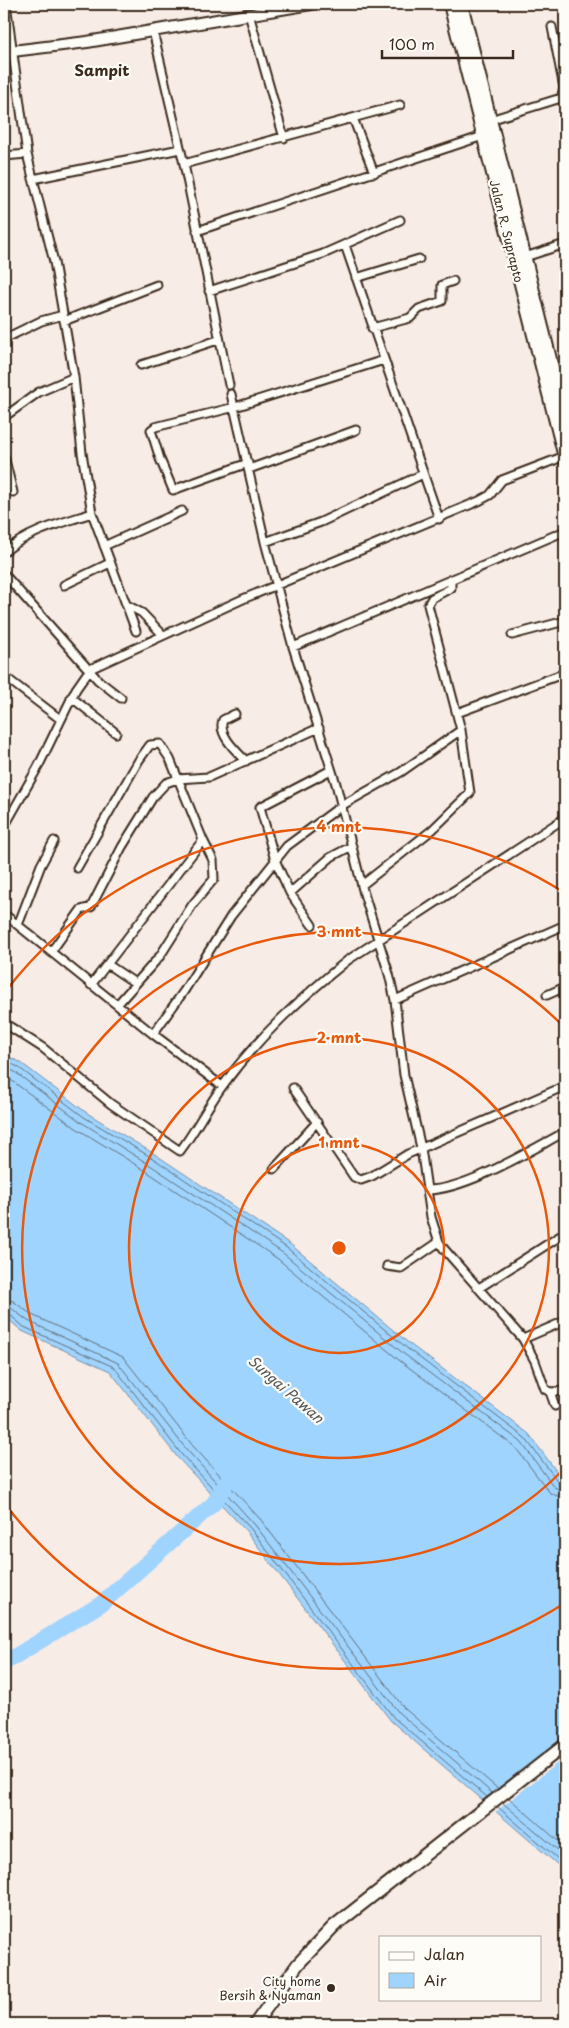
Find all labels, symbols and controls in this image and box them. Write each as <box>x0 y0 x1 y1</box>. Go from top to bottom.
scale bar <box>382 28 513 60</box>
text: 100 m <box>389 32 435 55</box>
district label: Sampit <box>75 58 129 81</box>
street label: Jalan R. Suprapto <box>486 178 529 285</box>
text: 4 mnt <box>316 814 362 837</box>
text: 3 mnt <box>316 919 362 942</box>
text: 2 mnt <box>317 1025 361 1048</box>
text: 1 mnt <box>318 1130 360 1153</box>
centre of rings <box>330 1239 348 1257</box>
water label: Sungai Pawan <box>244 1350 329 1428</box>
legend <box>379 1936 542 2000</box>
text: Jalan <box>424 1942 465 1965</box>
text: Air <box>424 1968 447 1991</box>
place label: City home Bersih & Nyaman <box>219 1972 321 2004</box>
marker: City home Bersih & Nyaman <box>325 1982 337 1994</box>

